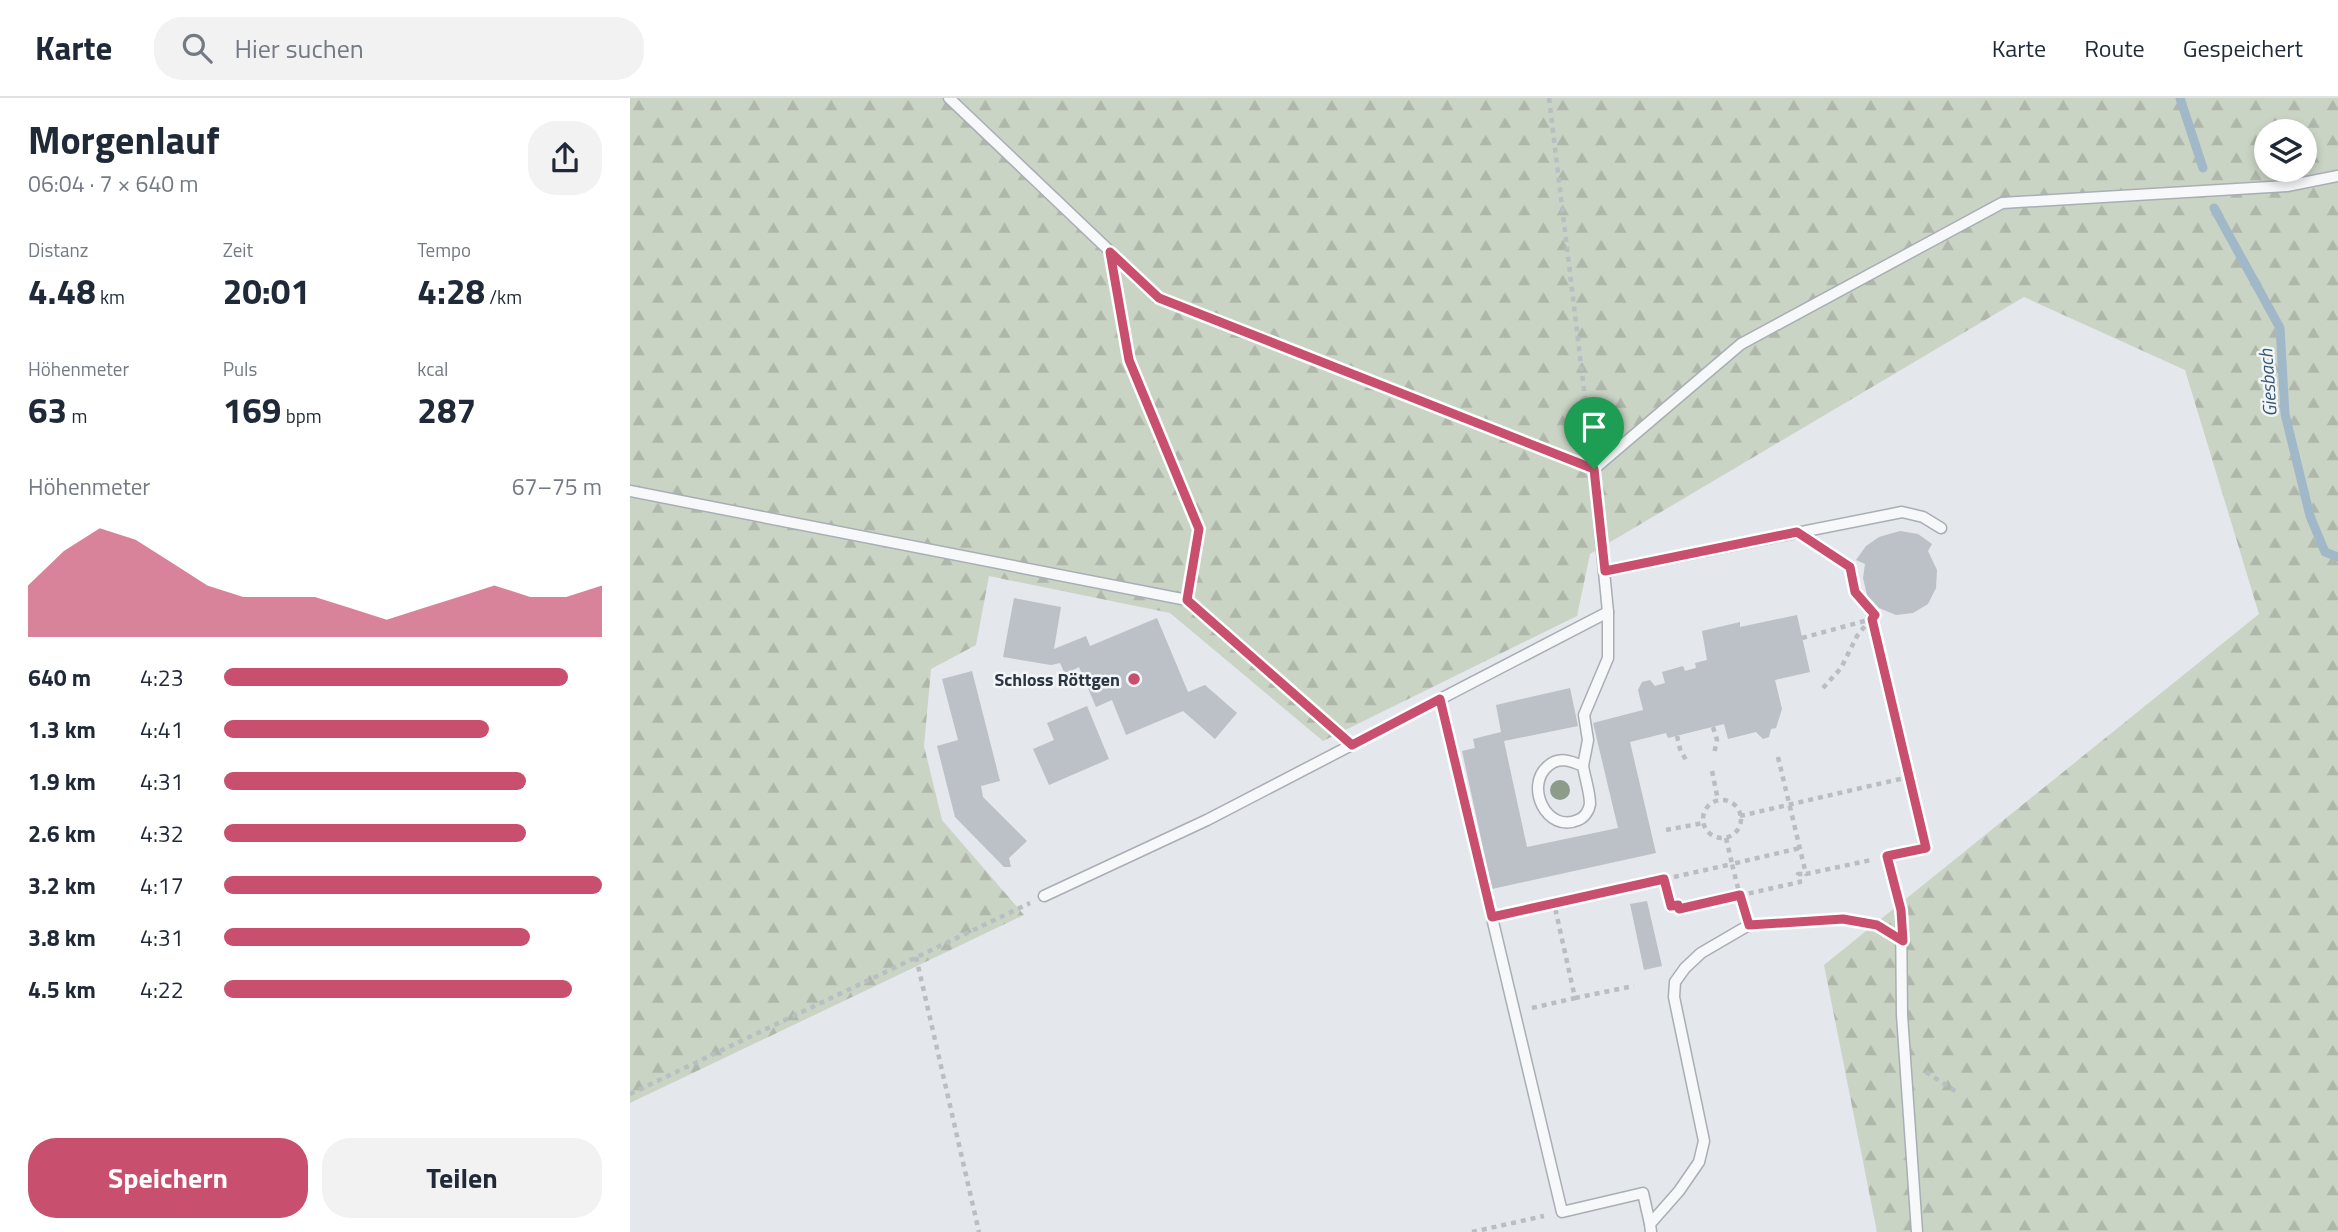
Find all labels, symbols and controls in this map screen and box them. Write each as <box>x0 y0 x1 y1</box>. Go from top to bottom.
search box <box>154 17 644 80</box>
text: Karte <box>35 23 112 73</box>
icon: search <box>178 29 216 67</box>
text: Hier suchen <box>234 29 364 68</box>
text: Karte <box>1992 30 2046 66</box>
text: Route <box>2084 30 2145 66</box>
text: Gespeichert <box>2183 30 2303 66</box>
text: Morgenlauf <box>28 111 220 169</box>
map controls <box>2254 119 2317 182</box>
button: layers <box>2254 119 2317 182</box>
button: share <box>528 121 602 195</box>
text: 06:04 · 7 × 640 m <box>28 166 198 201</box>
text: Distanz <box>28 235 88 264</box>
text: Zeit <box>223 235 253 264</box>
text: Tempo <box>417 235 471 264</box>
text: 4.48 <box>28 264 96 318</box>
text: 20:01 <box>223 264 310 318</box>
text: 4:28 <box>417 264 485 318</box>
text: km <box>96 282 125 311</box>
text: /km <box>485 282 522 311</box>
water label: Giesbach <box>2250 348 2284 418</box>
text: Höhenmeter <box>28 354 129 383</box>
text: Puls <box>223 354 257 383</box>
text: kcal <box>417 354 448 383</box>
text: 63 <box>28 383 67 437</box>
text: 169 <box>223 383 281 437</box>
text: 287 <box>417 383 476 437</box>
pin <box>1564 397 1624 469</box>
text: m <box>67 401 87 430</box>
text: bpm <box>281 401 322 430</box>
icon: arrive <box>1575 408 1613 446</box>
text: Höhenmeter <box>28 469 150 504</box>
text: 67–75 m <box>512 469 602 504</box>
text: 640 m <box>28 660 91 695</box>
text: 4:23 <box>140 660 184 695</box>
place label: Schloss Röttgen <box>994 666 1120 693</box>
marker: Schloss Röttgen <box>1126 671 1142 687</box>
text: 1.3 km <box>28 712 96 747</box>
text: 4:41 <box>140 712 184 747</box>
text: 1.9 km <box>28 764 96 799</box>
text: 4:31 <box>140 764 184 799</box>
text: 2.6 km <box>28 816 96 851</box>
text: 4:32 <box>140 816 184 851</box>
text: 3.2 km <box>28 868 96 903</box>
text: 4:17 <box>140 868 184 903</box>
text: 3.8 km <box>28 920 96 955</box>
text: 4:31 <box>140 920 184 955</box>
text: 4.5 km <box>28 972 96 1007</box>
text: 4:22 <box>140 972 184 1007</box>
button: Speichern <box>28 1138 308 1218</box>
button: Teilen <box>322 1138 602 1218</box>

